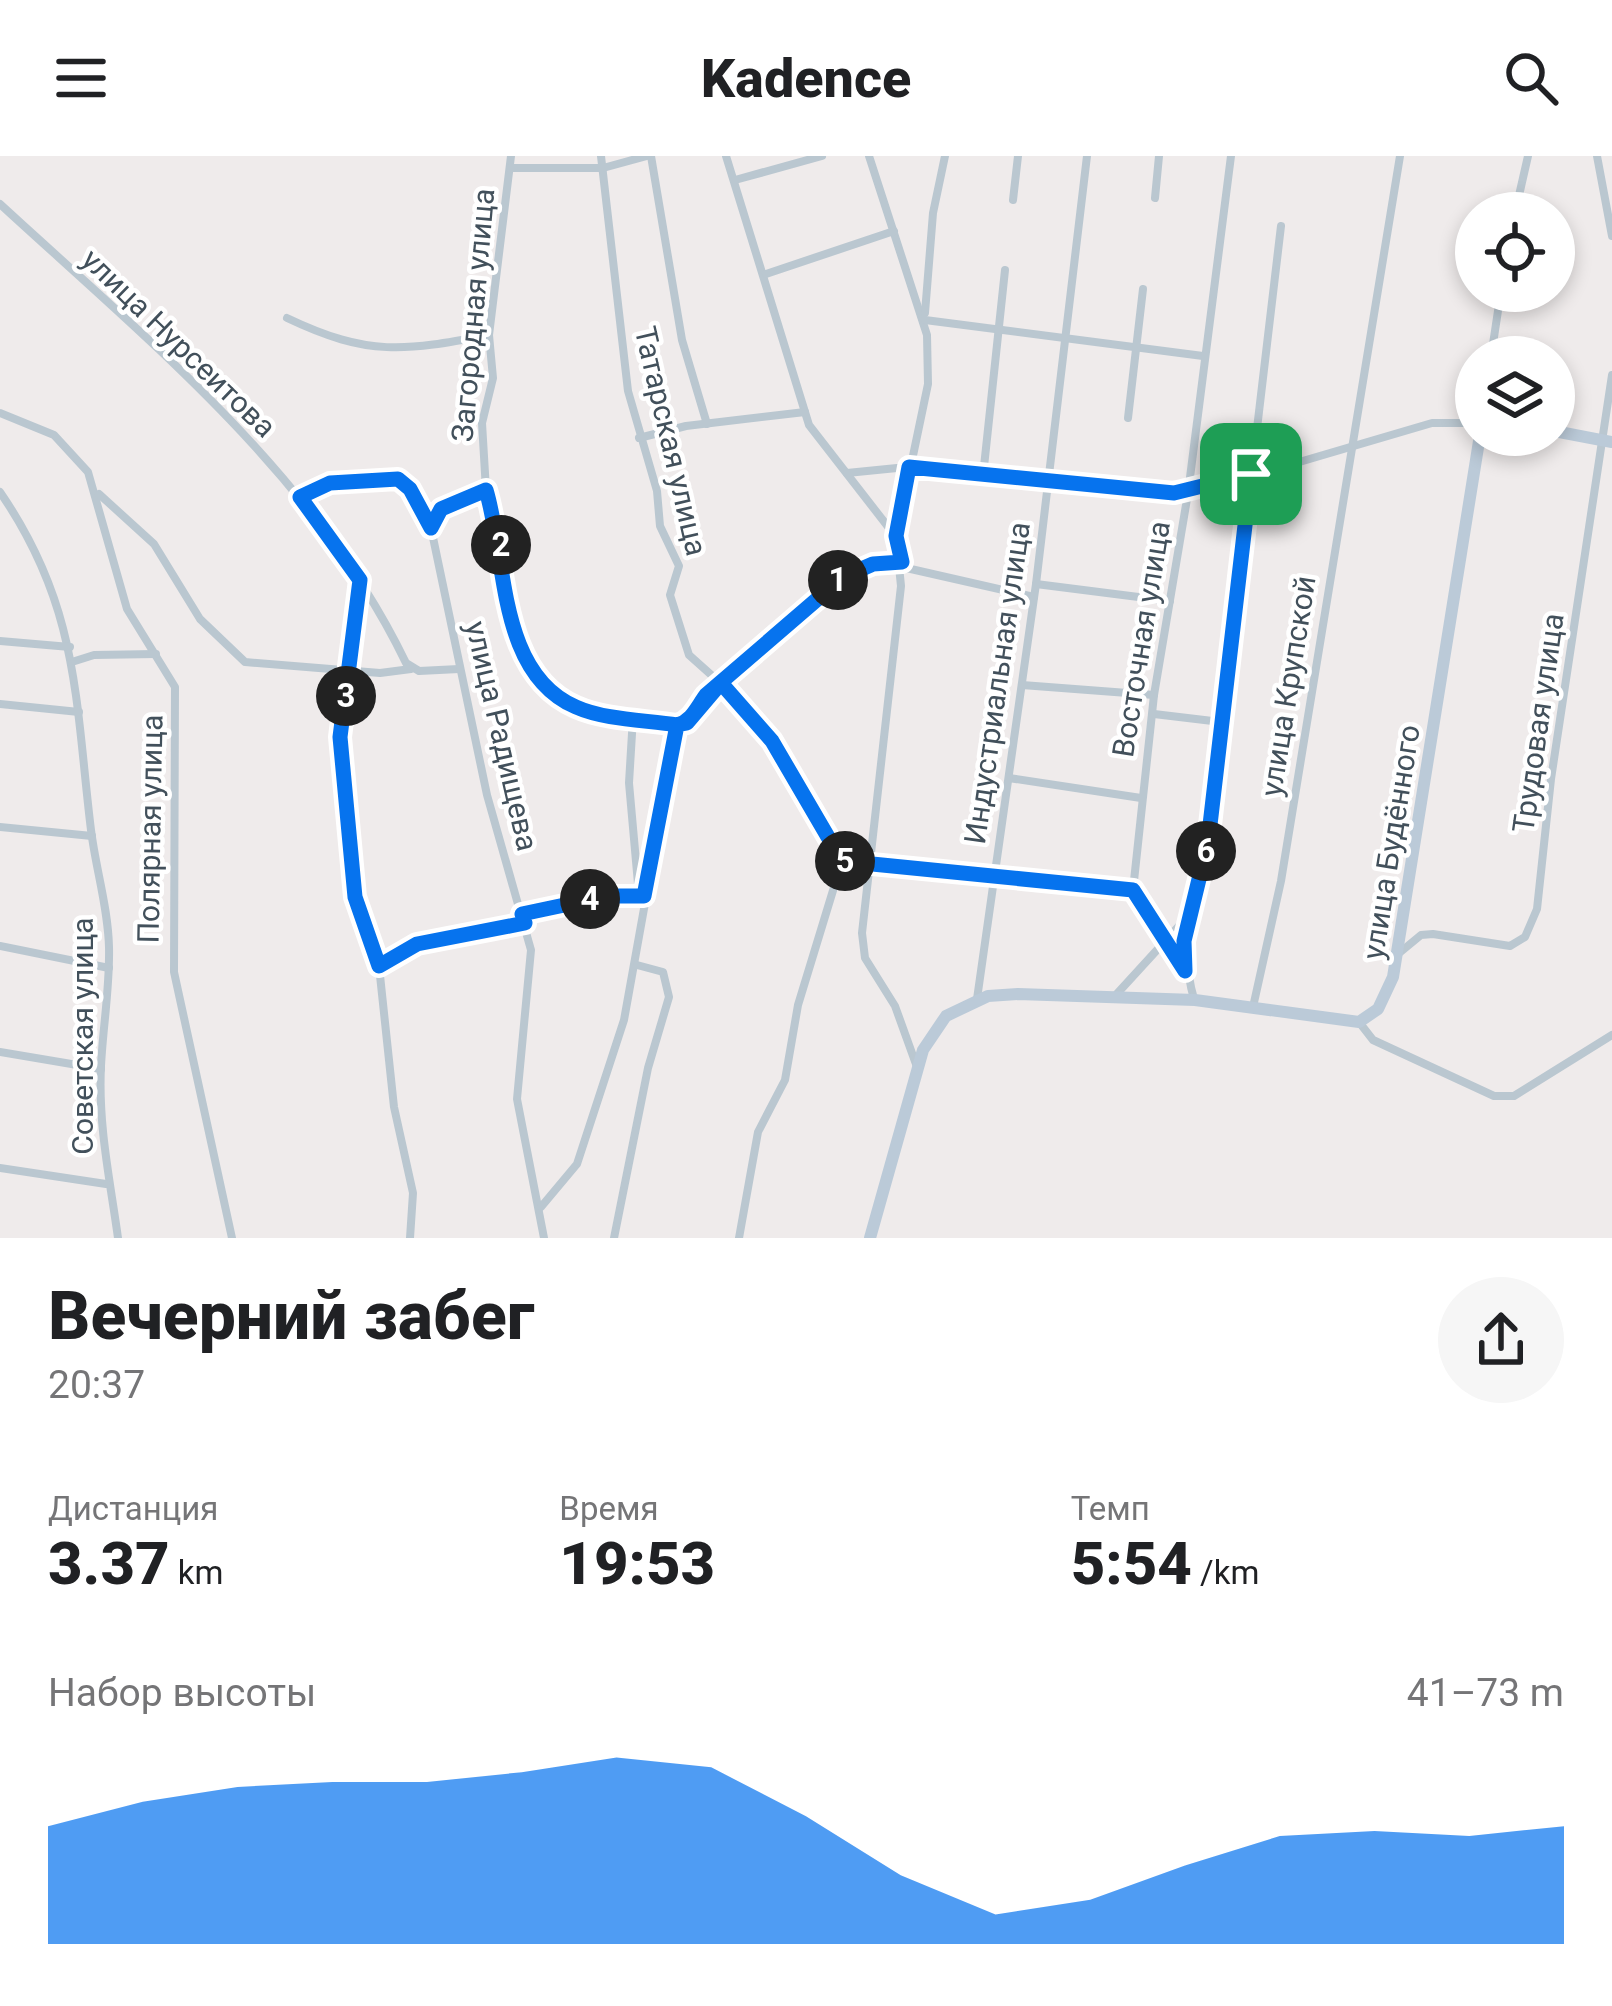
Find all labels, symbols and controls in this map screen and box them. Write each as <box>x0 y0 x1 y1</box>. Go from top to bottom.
icon: menu <box>48 45 114 111</box>
icon: search <box>1498 45 1564 111</box>
text: Kadence <box>701 47 911 110</box>
street label: Загородная улица <box>444 187 502 443</box>
map controls <box>1455 192 1575 456</box>
button: locate <box>1455 192 1575 312</box>
street label: улица Нурсеитова <box>75 242 283 444</box>
street label: Татарская улица <box>628 323 714 559</box>
button: layers <box>1455 336 1575 456</box>
pin <box>1200 423 1302 525</box>
icon: arrive <box>1218 441 1284 507</box>
pin: 2 <box>471 515 531 575</box>
street label: Восточная улица <box>1105 518 1177 760</box>
street label: Индустриальная улица <box>957 520 1037 846</box>
text: 2 <box>492 525 510 564</box>
pin: 1 <box>808 550 868 610</box>
text: 1 <box>829 560 847 599</box>
street label: улица Крупской <box>1253 573 1323 799</box>
street label: Трудовая улица <box>1505 611 1571 835</box>
street label: улица Радищева <box>459 618 545 854</box>
pin: 3 <box>316 666 376 726</box>
text: 3 <box>337 676 355 715</box>
street label: Полярная улица <box>131 714 169 944</box>
street label: улица Будённого <box>1355 722 1427 962</box>
pin: 6 <box>1176 821 1236 881</box>
pin: 5 <box>815 831 875 891</box>
text: 6 <box>1197 831 1215 870</box>
text: 5 <box>836 841 854 880</box>
pin: 4 <box>560 869 620 929</box>
text: 4 <box>581 879 599 918</box>
street label: Советская улица <box>65 917 100 1155</box>
button: share <box>1438 1277 1564 1403</box>
text: Вечерний забег <box>48 1278 534 1355</box>
text: 20:37 <box>48 1362 145 1408</box>
text: Дистанция <box>48 1489 218 1528</box>
text: Время <box>559 1489 659 1528</box>
text: Темп <box>1071 1489 1150 1528</box>
text: 3.37 <box>48 1528 170 1599</box>
text: 19:53 <box>559 1528 715 1599</box>
text: 5:54 <box>1071 1528 1192 1599</box>
text: km <box>170 1553 223 1592</box>
text: /km <box>1192 1553 1259 1592</box>
text: Набор высоты <box>48 1670 316 1716</box>
text: 41–73 m <box>1407 1670 1564 1716</box>

